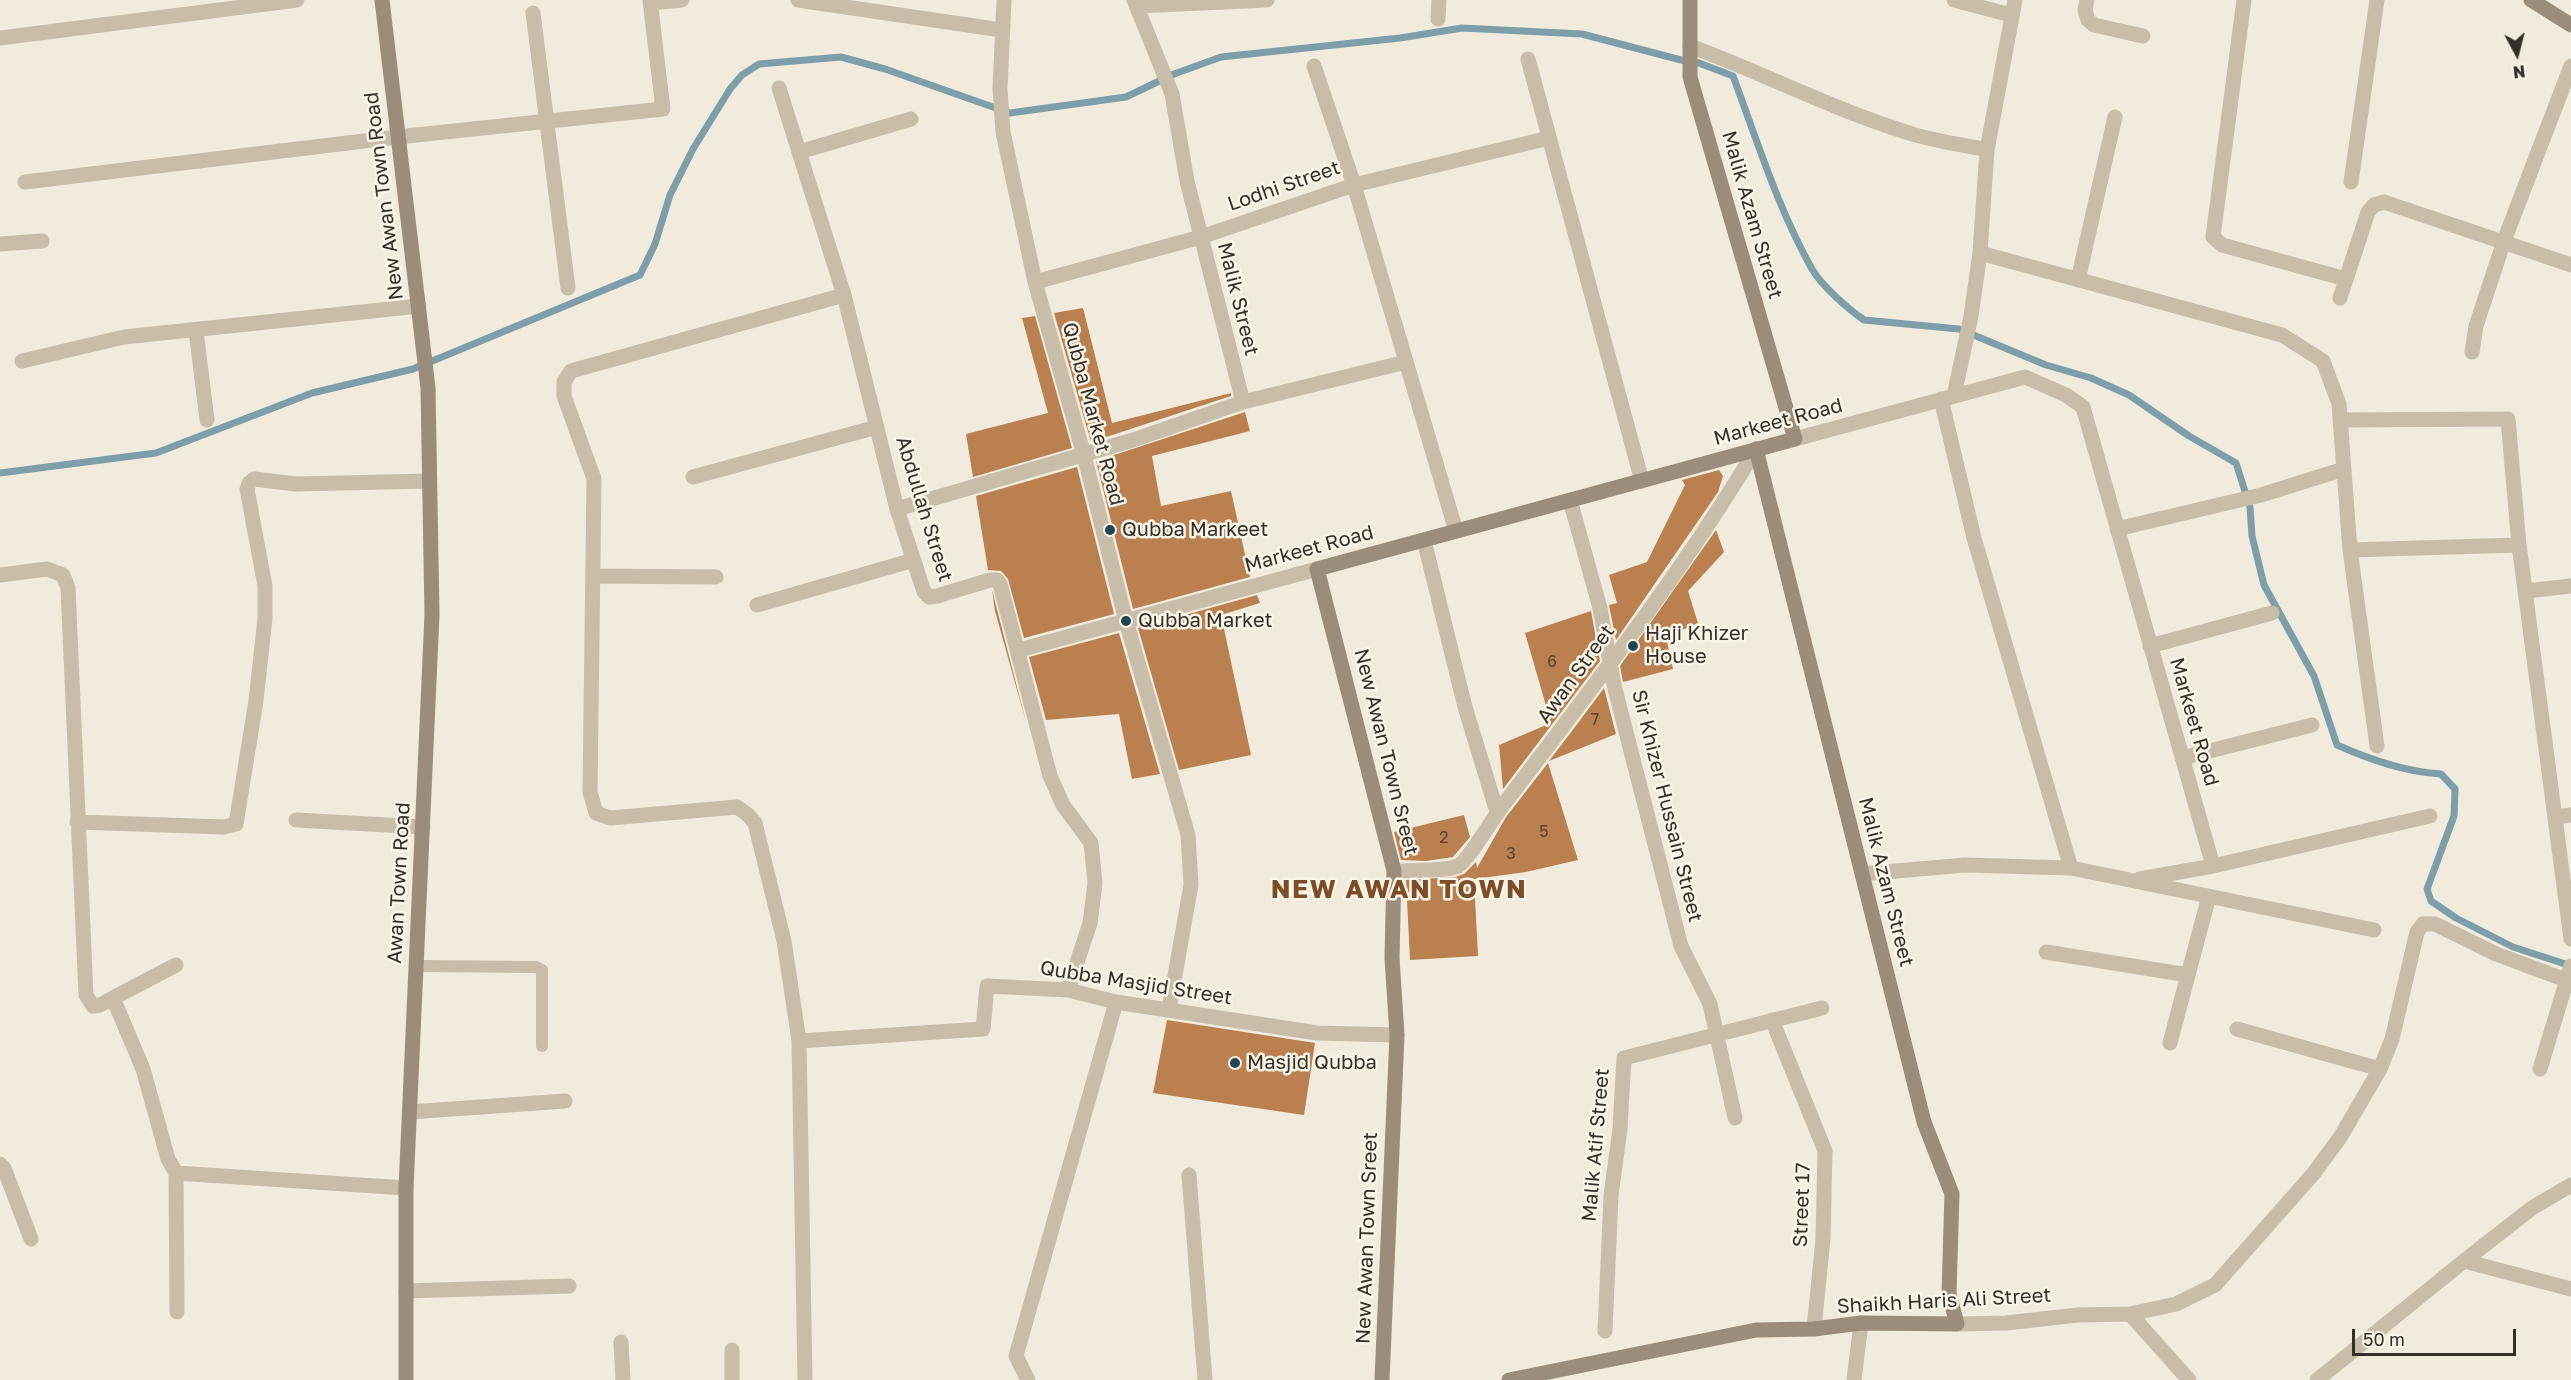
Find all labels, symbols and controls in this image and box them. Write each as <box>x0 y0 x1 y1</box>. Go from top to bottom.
north arrow <box>2487 24 2547 84</box>
text: N <box>2512 61 2526 83</box>
street label: New Awan Town Road <box>359 91 409 301</box>
street label: Malik Azam Street <box>1717 128 1787 302</box>
street label: Lodhi Street <box>1225 156 1343 216</box>
street label: Malik Street <box>1212 240 1264 358</box>
street label: Qubba Market Road <box>1057 320 1129 508</box>
street label: Markeet Road <box>1711 393 1845 451</box>
street label: Abdullah Street <box>890 433 958 585</box>
place label: Qubba Markeet <box>1122 518 1268 542</box>
street label: Markeet Road <box>1242 520 1376 578</box>
marker: Qubba Markeet <box>1103 523 1117 537</box>
place label: Qubba Market <box>1138 609 1273 633</box>
marker: Qubba Market <box>1119 614 1133 628</box>
street label: Awan Street <box>1532 620 1620 728</box>
place label: Haji Khizer House <box>1645 622 1748 669</box>
marker: Haji Khizer House <box>1626 639 1640 653</box>
street label: New Awan Town Sreet <box>1349 646 1423 858</box>
house number: 6 <box>1547 652 1557 672</box>
street label: Markeet Road <box>2164 655 2224 789</box>
street label: Sir Khizer Hussain Street <box>1626 687 1708 925</box>
house number: 7 <box>1591 710 1599 730</box>
street label: Malik Azam Street <box>1853 795 1919 969</box>
street label: Awan Town Road <box>383 802 415 964</box>
house number: 5 <box>1539 822 1549 842</box>
house number: 2 <box>1439 828 1449 848</box>
house number: 3 <box>1506 844 1516 864</box>
district label: NEW AWAN TOWN <box>1271 874 1527 906</box>
street label: Qubba Masjid Street <box>1038 956 1234 1010</box>
place label: Masjid Qubba <box>1247 1051 1377 1075</box>
marker: Masjid Qubba <box>1228 1056 1242 1070</box>
street label: Malik Atif Street <box>1577 1067 1615 1223</box>
street label: New Awan Town Sreet <box>1351 1132 1383 1344</box>
street label: Street 17 <box>1789 1162 1815 1248</box>
street label: Shaikh Haris Ali Street <box>1836 1283 2052 1319</box>
scale bar <box>2355 1317 2518 1355</box>
text: 50 m <box>2363 1328 2405 1350</box>

